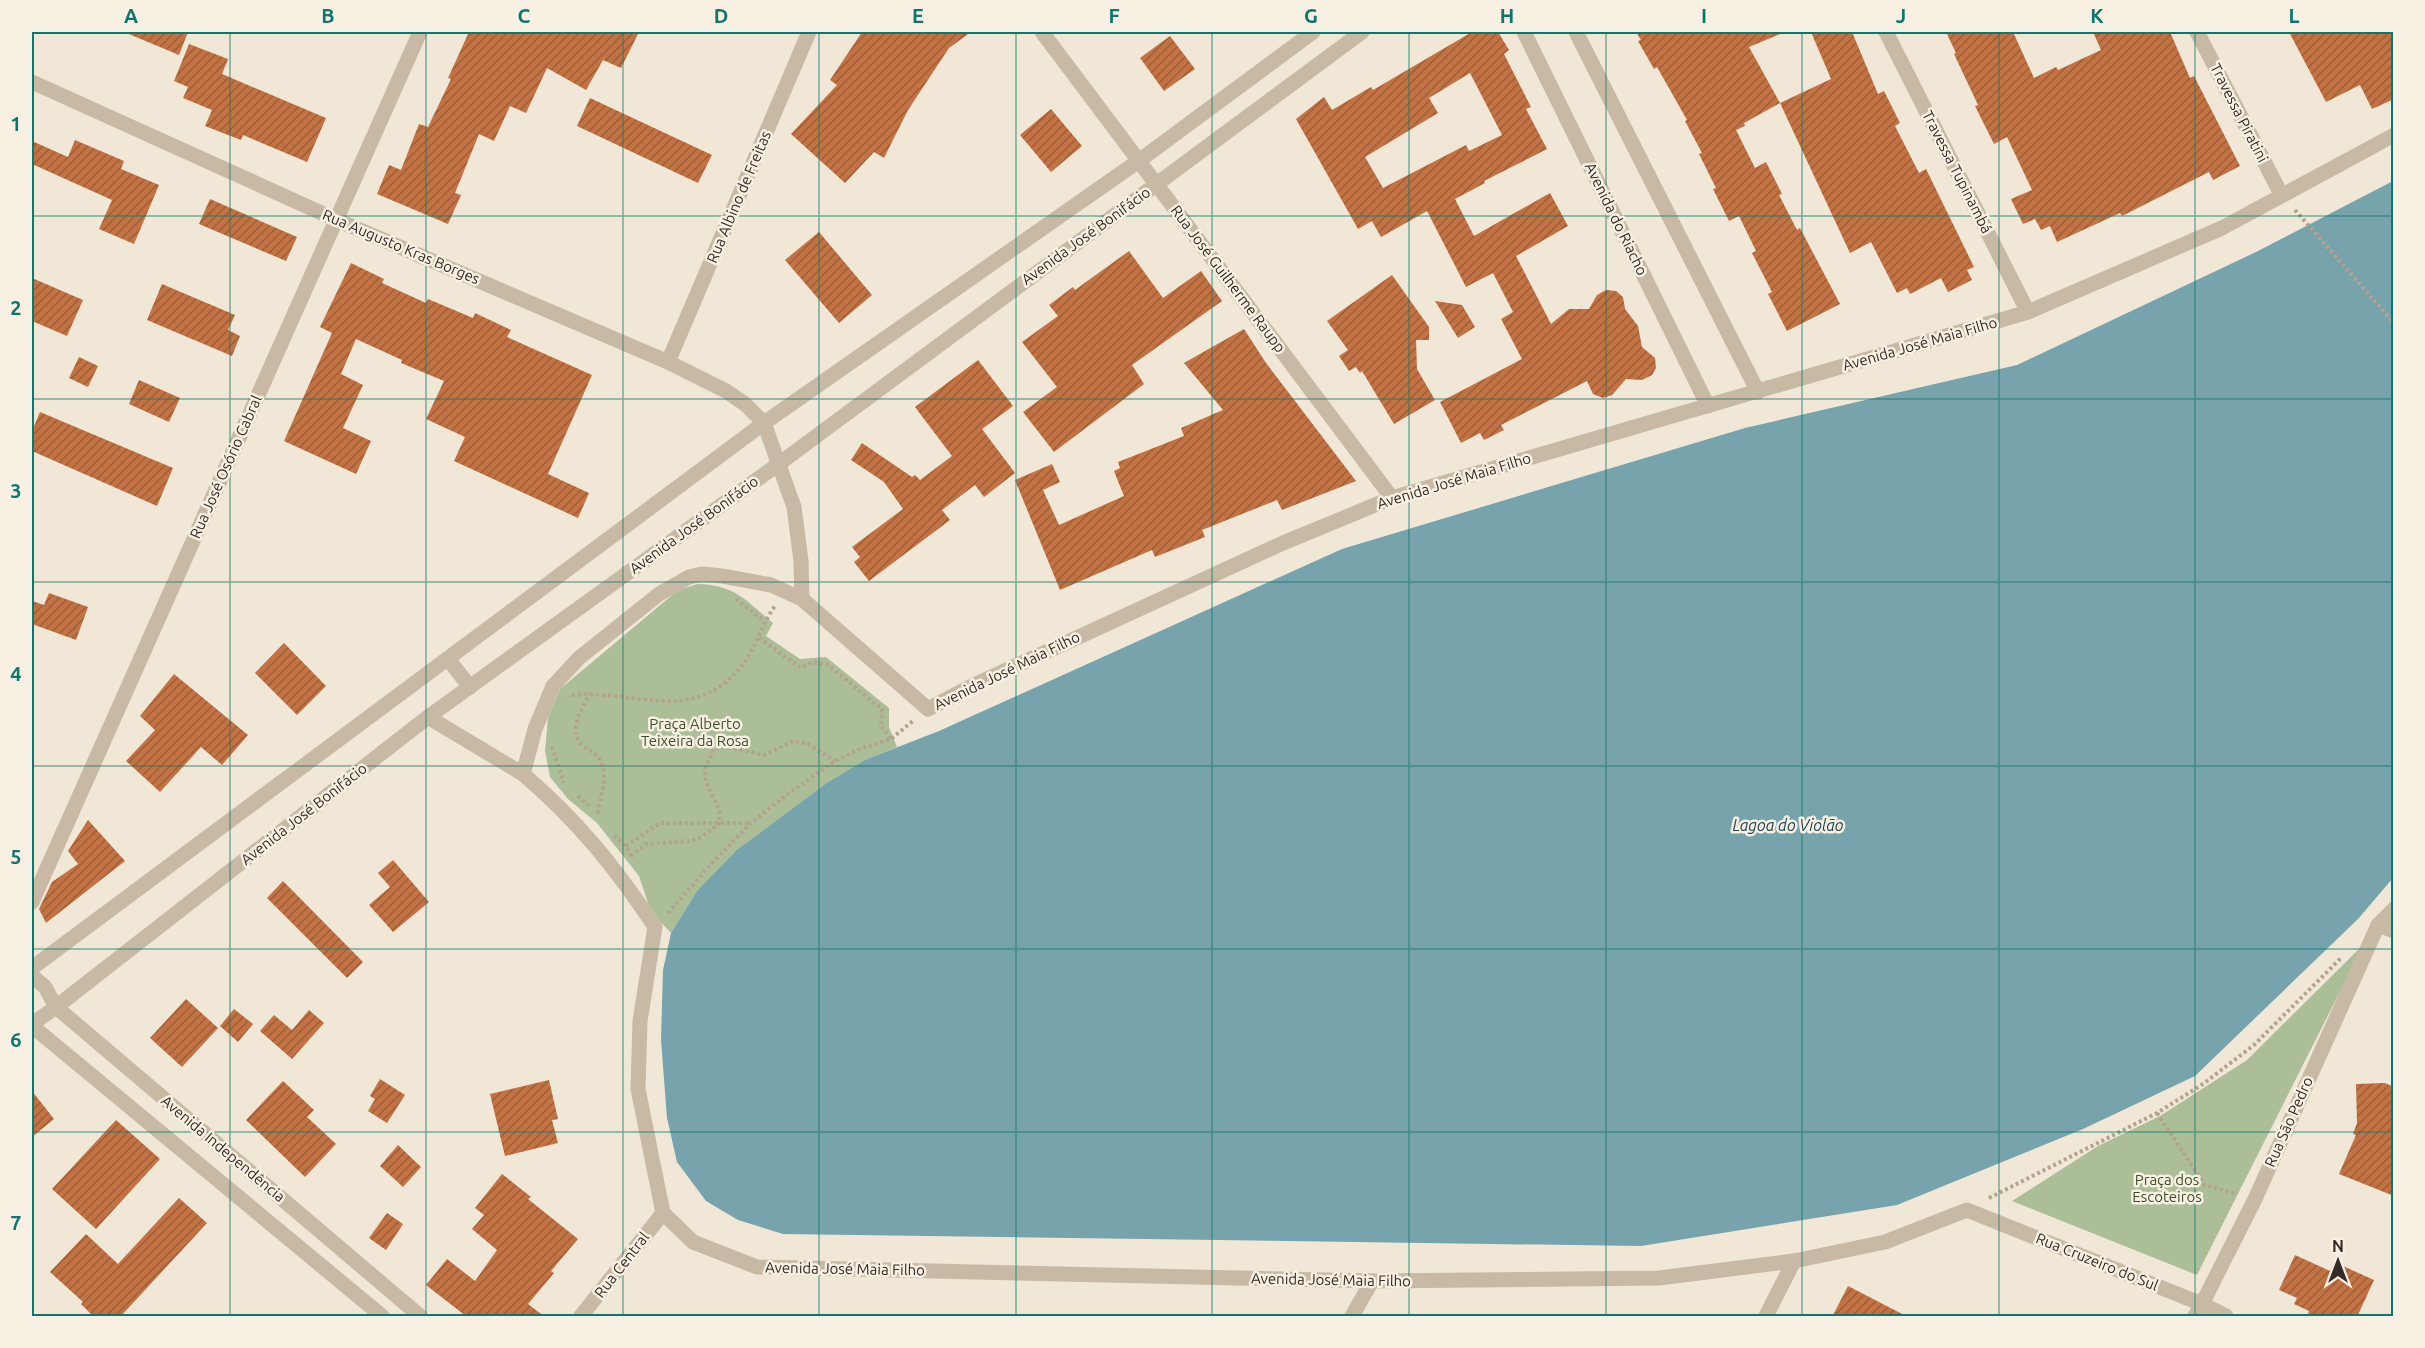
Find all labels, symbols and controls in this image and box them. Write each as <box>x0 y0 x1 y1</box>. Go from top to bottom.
text: A <box>124 4 138 27</box>
text: B <box>321 4 335 27</box>
text: C <box>518 4 531 27</box>
text: D <box>714 4 728 27</box>
text: E <box>912 4 924 27</box>
text: F <box>1108 4 1120 27</box>
text: G <box>1304 4 1318 27</box>
text: H <box>1500 4 1514 27</box>
text: I <box>1701 4 1707 27</box>
text: J <box>1896 4 1906 27</box>
text: K <box>2090 4 2104 27</box>
text: L <box>2289 4 2300 27</box>
street label: Travessa Piratini <box>2207 60 2272 165</box>
street label: Travessa Tupinambá <box>1919 108 1996 236</box>
text: 1 <box>10 112 22 135</box>
street label: Rua Albino de Freitas <box>703 128 774 265</box>
street label: Avenida do Riacho <box>1582 160 1651 278</box>
street label: Avenida José Bonifácio <box>1018 183 1153 288</box>
street label: Rua José Guilherme Raupp <box>1167 202 1289 356</box>
street label: Rua Augusto Kras Borges <box>320 206 482 287</box>
text: 2 <box>10 296 22 319</box>
street label: Avenida José Maia Filho <box>1841 313 1999 374</box>
street label: Rua José Osório Cabral <box>186 393 265 541</box>
street label: Avenida José Maia Filho <box>1375 449 1533 512</box>
street label: Avenida José Bonifácio <box>626 472 761 577</box>
text: 3 <box>10 479 22 502</box>
street label: Avenida José Maia Filho <box>931 628 1082 713</box>
text: 4 <box>10 662 22 685</box>
park label: Praça Alberto Teixeira da Rosa <box>641 715 749 749</box>
street label: Avenida José Bonifácio <box>237 759 370 868</box>
water label: Lagoa do Violão <box>1733 816 1844 834</box>
text: 5 <box>10 845 22 868</box>
text: 6 <box>10 1028 22 1051</box>
street label: Rua São Pedro <box>2261 1074 2316 1170</box>
street label: Avenida Independência <box>158 1092 289 1205</box>
park label: Praça dos Escoteiros <box>2132 1171 2202 1205</box>
text: 7 <box>10 1211 22 1234</box>
street label: Rua Central <box>591 1229 652 1301</box>
street label: Rua Cruzeiro do Sul <box>2034 1229 2161 1294</box>
north arrow <box>2308 1231 2368 1291</box>
text: N <box>2332 1237 2344 1255</box>
street label: Avenida José Maia Filho <box>765 1259 925 1278</box>
street label: Avenida José Maia Filho <box>1251 1270 1411 1289</box>

